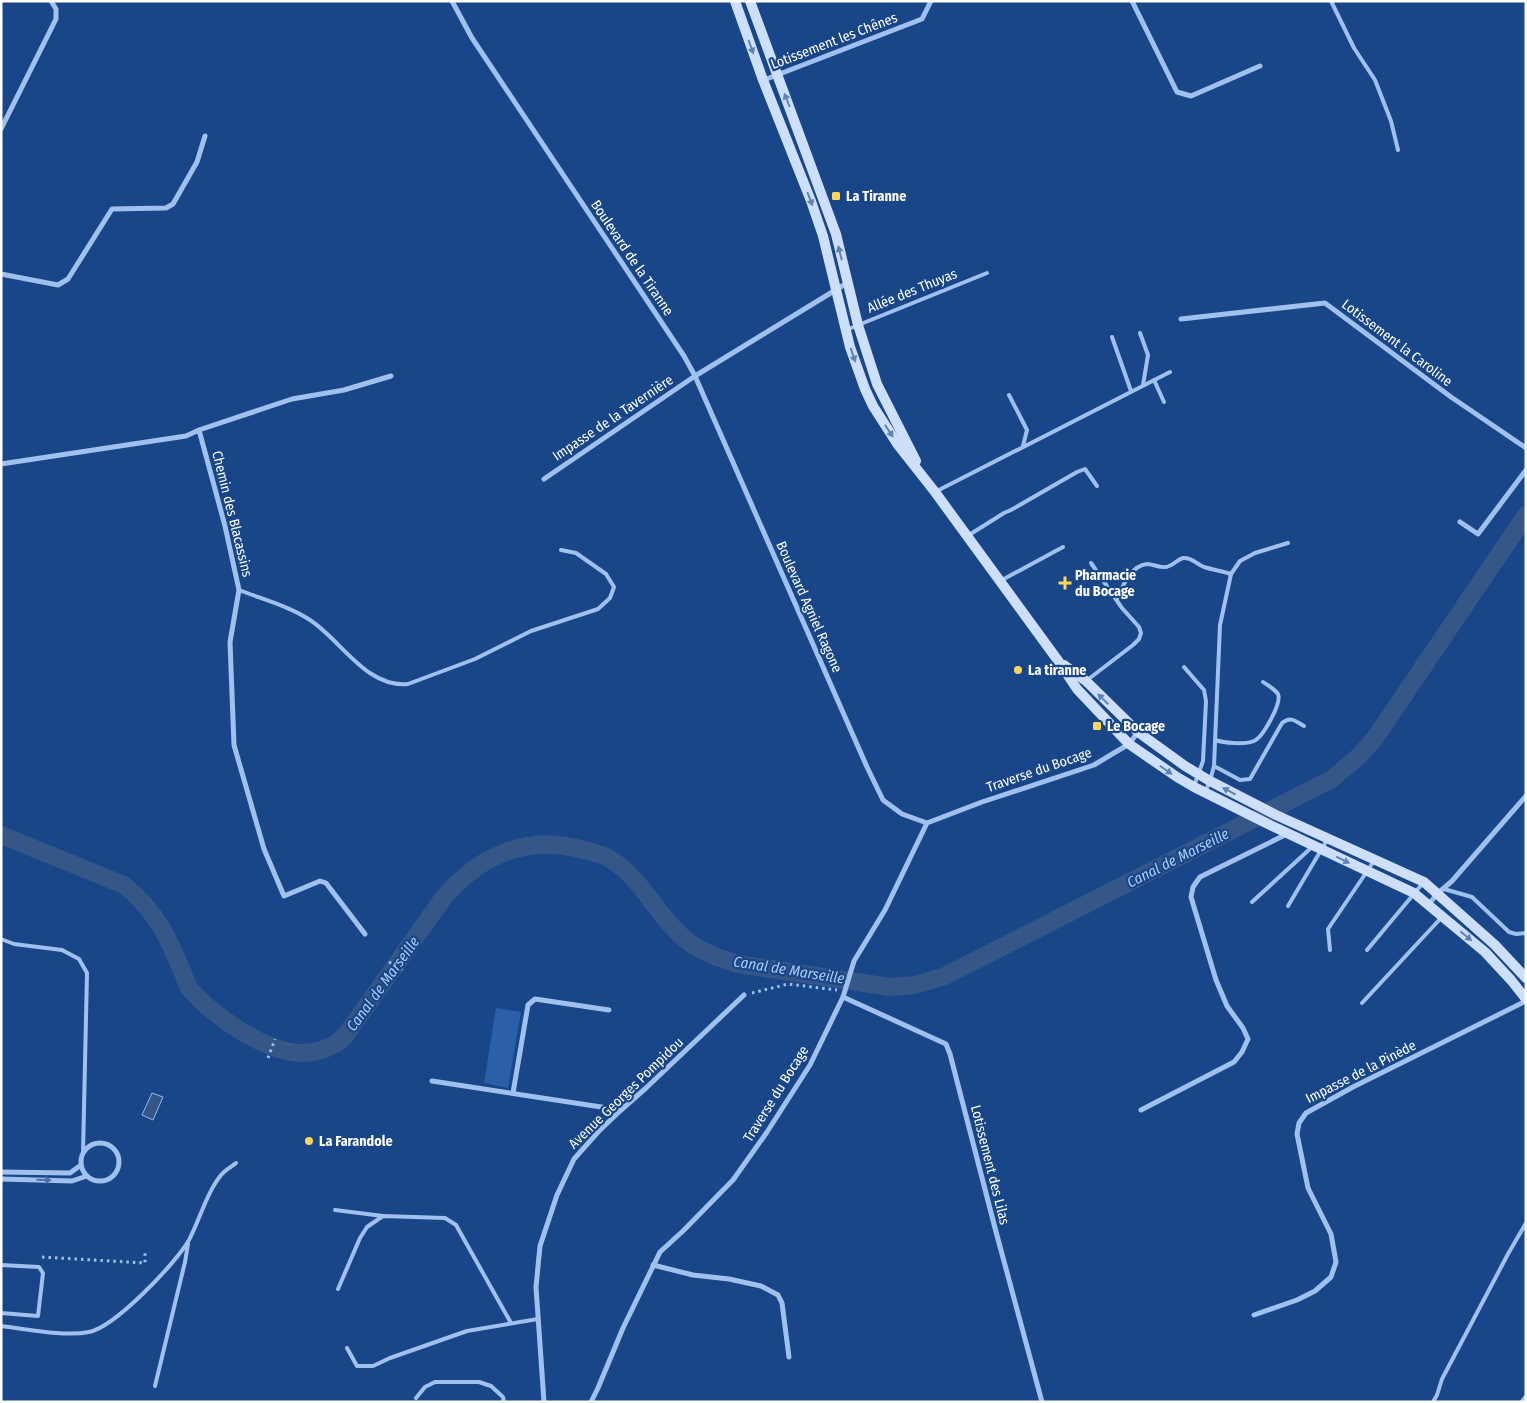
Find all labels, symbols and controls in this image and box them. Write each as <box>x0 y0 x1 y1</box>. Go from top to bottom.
street label: Lotissement les Chênes <box>768 9 900 73</box>
one-way arrow <box>747 40 755 55</box>
one-way arrow <box>782 93 790 107</box>
place label: La Tiranne <box>846 188 906 205</box>
marker: La Tiranne <box>830 190 842 202</box>
one-way arrow <box>806 192 814 207</box>
street label: Boulevard de la Tiranne <box>587 197 677 319</box>
one-way arrow <box>836 246 844 261</box>
street label: Allée des Thuyas <box>865 265 959 317</box>
street label: Lotissement la Caroline <box>1338 296 1456 390</box>
one-way arrow <box>849 348 857 363</box>
street label: Impasse de la Tavernière <box>550 371 677 465</box>
one-way arrow <box>884 424 894 438</box>
street label: Chemin des Blacassins <box>208 449 256 579</box>
street label: Boulevard Agniel Ragone <box>772 539 846 675</box>
place label: Pharmacie du Bocage <box>1075 567 1136 600</box>
marker: Pharmacie du Bocage <box>1059 577 1071 589</box>
place label: La tiranne <box>1028 662 1086 679</box>
marker: La tiranne <box>1012 664 1024 676</box>
one-way arrow <box>1097 693 1109 705</box>
place label: Le Bocage <box>1107 718 1165 735</box>
marker: Le Bocage <box>1091 720 1103 732</box>
street label: Traverse du Bocage <box>984 744 1094 796</box>
one-way arrow <box>1159 764 1172 775</box>
one-way arrow <box>1222 787 1236 795</box>
water label: Canal de Marseille <box>1124 825 1232 891</box>
one-way arrow <box>1336 856 1350 864</box>
one-way arrow <box>1460 930 1472 941</box>
water label: Canal de Marseille <box>343 933 423 1035</box>
water label: Canal de Marseille <box>732 952 846 988</box>
street label: Avenue Georges Pompidou <box>565 1034 687 1152</box>
street label: Impasse de la Pinède <box>1303 1037 1419 1107</box>
street label: Traverse du Bocage <box>740 1043 812 1145</box>
street label: Lotissement des Lilas <box>967 1103 1013 1227</box>
place label: La Farandole <box>319 1133 393 1150</box>
marker: La Farandole <box>303 1135 315 1147</box>
one-way arrow <box>37 1177 53 1185</box>

